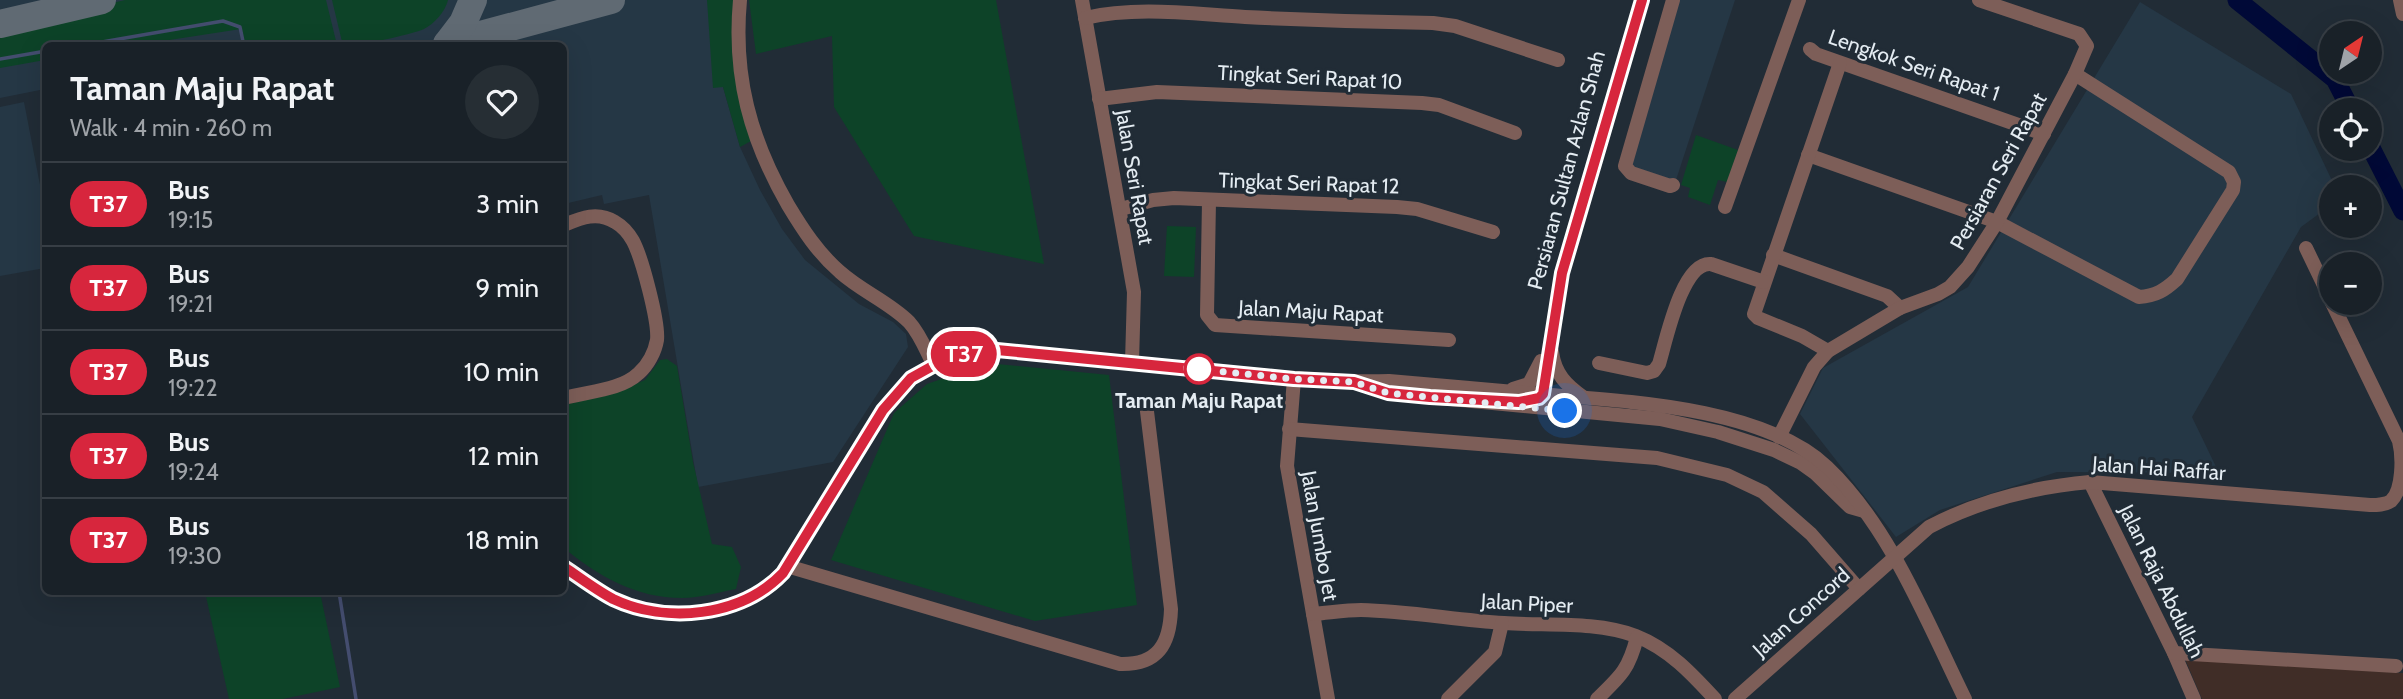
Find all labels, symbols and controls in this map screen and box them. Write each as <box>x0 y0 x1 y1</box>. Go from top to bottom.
north arrow <box>2319 21 2382 84</box>
map controls <box>2319 21 2382 315</box>
street label: Lengkok Seri Rapat 1 <box>1825 24 2003 106</box>
street label: Persiaran Sultan Azlan Shah <box>1522 48 1610 292</box>
street label: Tingkat Seri Rapat 10 <box>1217 60 1403 94</box>
button: heart <box>465 65 539 139</box>
text: Taman Maju Rapat <box>70 68 334 108</box>
street label: Persiaran Seri Rapat <box>1945 88 2051 254</box>
button: locate <box>2319 98 2382 161</box>
street label: Jalan Seri Rapat <box>1111 106 1159 247</box>
text: Walk · 4 min · 260 m <box>70 114 272 142</box>
street label: Tingkat Seri Rapat 12 <box>1218 167 1400 199</box>
text: Bus <box>168 174 209 206</box>
button: + <box>2319 175 2382 238</box>
text: 3 min <box>476 188 539 220</box>
text: T37 <box>89 189 128 218</box>
text: 19:15 <box>168 206 213 234</box>
button: − <box>2319 252 2382 315</box>
text: Bus <box>168 258 209 290</box>
text: 9 min <box>476 272 539 304</box>
text: T37 <box>89 273 128 302</box>
text: 19:21 <box>168 290 213 318</box>
street label: Jalan Maju Rapat <box>1237 295 1384 328</box>
line badge: T37 <box>924 331 1004 377</box>
text: T37 <box>945 339 983 368</box>
text: Bus <box>168 342 209 374</box>
marker: Taman Maju Rapat <box>1184 354 1214 384</box>
text: 10 min <box>464 356 539 388</box>
text: T37 <box>89 357 128 386</box>
text: 19:22 <box>168 374 217 402</box>
place label: Taman Maju Rapat <box>1115 388 1283 413</box>
your location <box>1547 393 1582 428</box>
text: Bus <box>168 426 209 458</box>
text: 12 min <box>468 440 539 472</box>
text: T37 <box>89 441 128 470</box>
street label: Jalan Hai Raffar <box>2090 451 2227 485</box>
text: 19:24 <box>168 458 219 486</box>
street label: Jalan Jumbo Jet <box>1296 468 1344 603</box>
street label: Jalan Raja Abdullah <box>2113 499 2210 662</box>
text: Bus <box>168 510 209 542</box>
text: 18 min <box>466 524 539 556</box>
text: T37 <box>89 525 128 554</box>
text: 19:30 <box>168 542 222 570</box>
street label: Jalan Concord <box>1747 562 1855 663</box>
street label: Jalan Piper <box>1479 588 1574 618</box>

